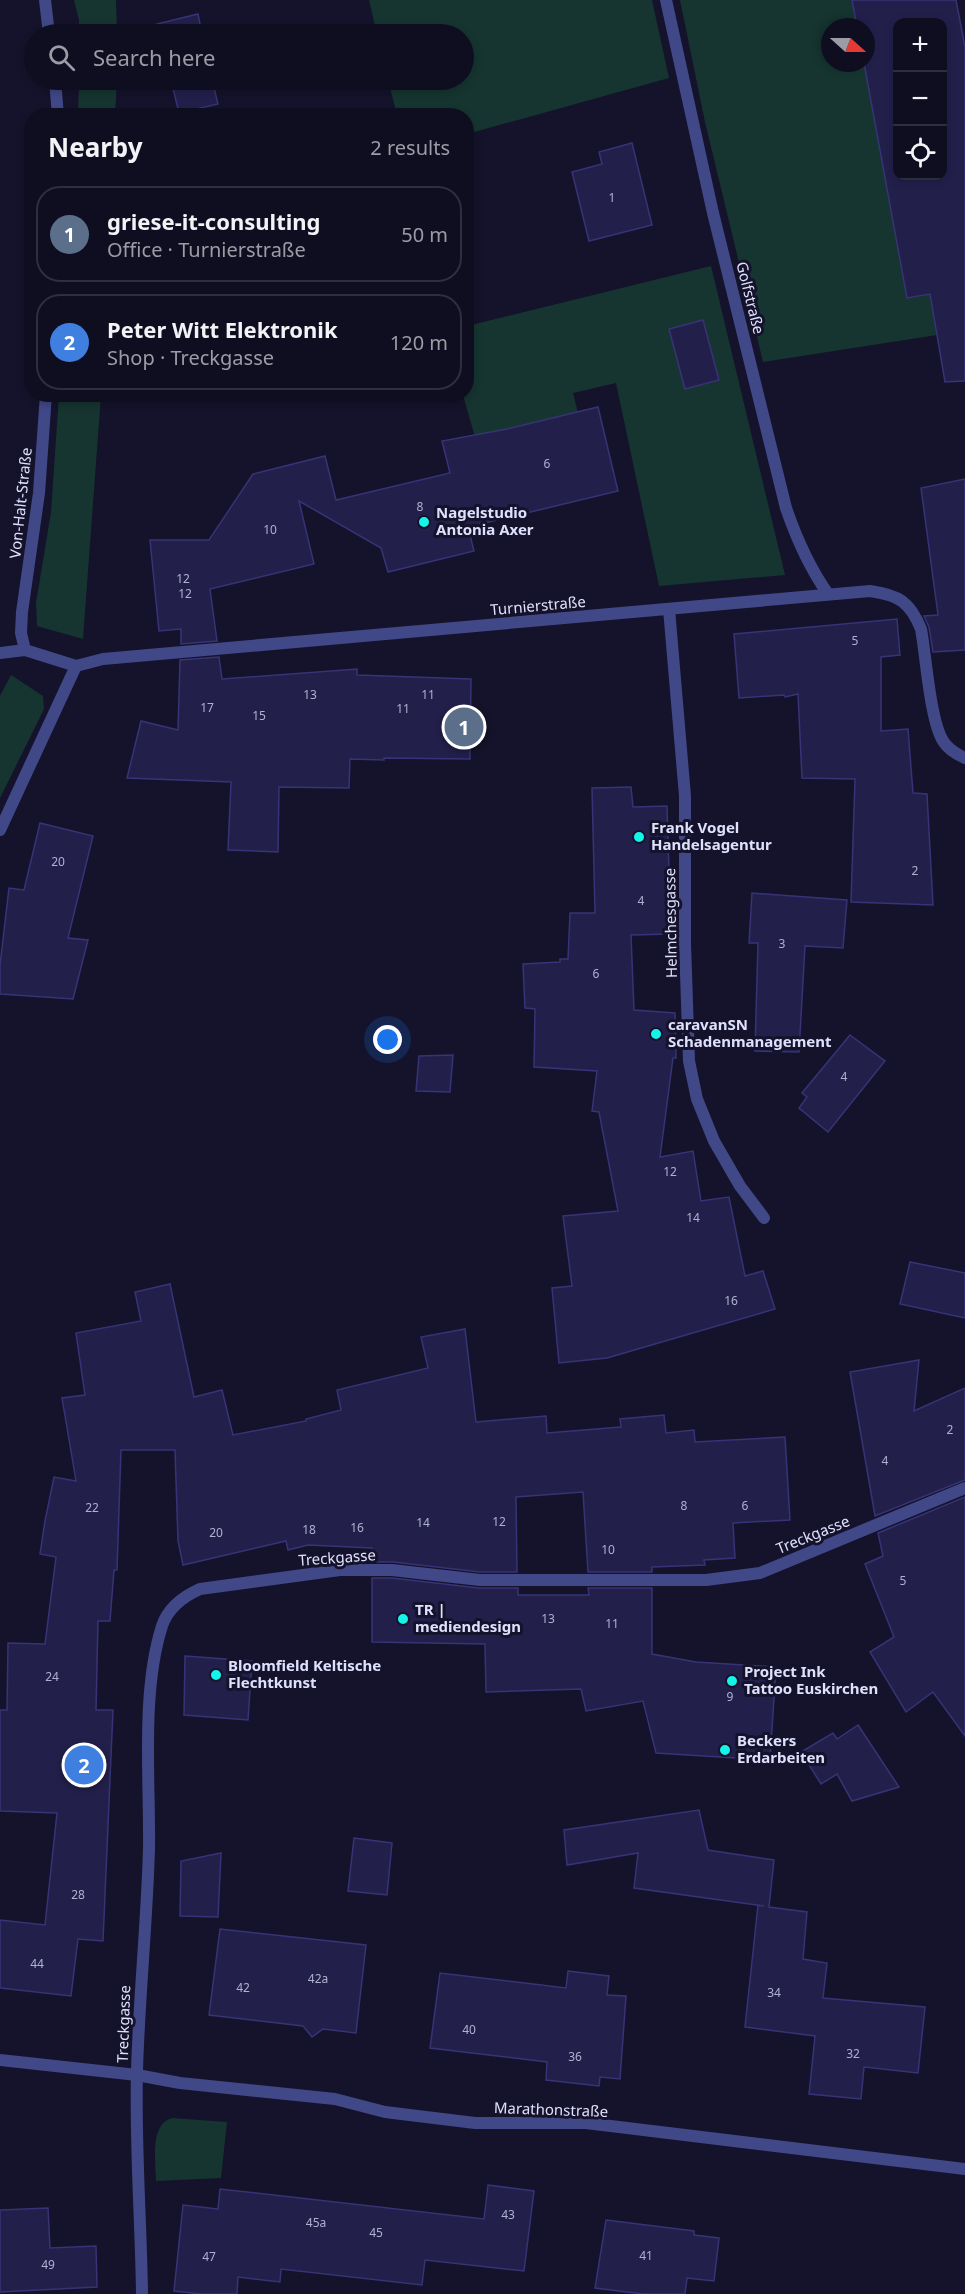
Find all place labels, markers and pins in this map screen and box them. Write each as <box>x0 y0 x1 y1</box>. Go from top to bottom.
place label: Nagelstudio Antonia Axer <box>436 502 534 539</box>
marker: Nagelstudio Antonia Axer <box>417 515 431 529</box>
pin: 1 <box>444 704 484 750</box>
place label: Frank Vogel Handelsagentur <box>651 817 772 854</box>
marker: Frank Vogel Handelsagentur <box>632 830 646 844</box>
place label: caravanSN Schadenmanagement <box>668 1014 832 1051</box>
marker: caravanSN Schadenmanagement <box>649 1027 663 1041</box>
place label: TR | mediendesign <box>415 1599 521 1636</box>
marker: TR | mediendesign <box>396 1612 410 1626</box>
place label: Bloomfield Keltische Flechtkunst <box>228 1655 381 1692</box>
place label: Project Ink Tattoo Euskirchen <box>744 1661 878 1698</box>
marker: Bloomfield Keltische Flechtkunst <box>209 1668 223 1682</box>
marker: Project Ink Tattoo Euskirchen <box>725 1674 739 1688</box>
place label: Beckers Erdarbeiten <box>737 1730 825 1767</box>
pin: 2 <box>64 1742 104 1788</box>
marker: Beckers Erdarbeiten <box>718 1743 732 1757</box>

